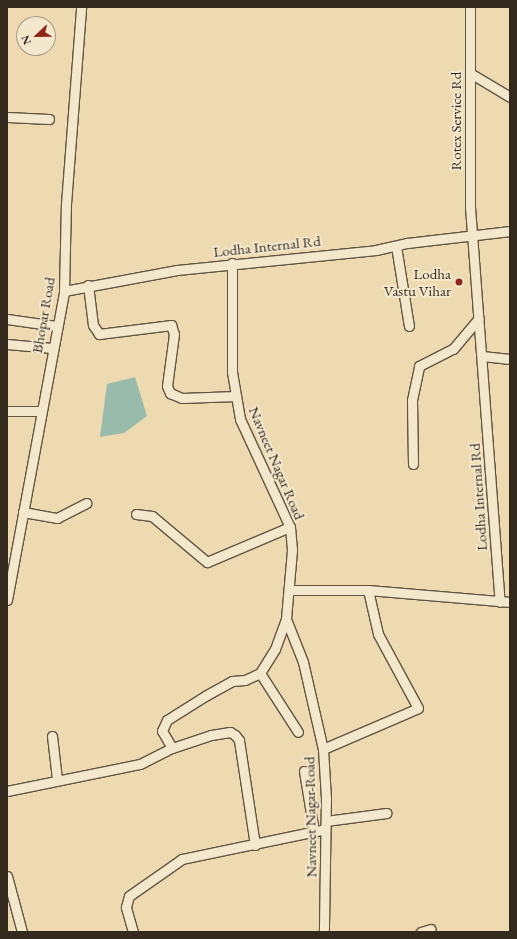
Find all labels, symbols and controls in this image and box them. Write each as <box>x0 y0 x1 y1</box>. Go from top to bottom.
north arrow <box>16 16 56 56</box>
text: N <box>18 33 34 47</box>
street label: Rotex Service Rd <box>447 72 465 170</box>
street label: Lodha Internal Rd <box>212 231 322 261</box>
place label: Lodha Vastu Vihar <box>384 264 451 299</box>
street label: Bhopar Road <box>27 276 59 354</box>
marker: Lodha Vastu Vihar <box>454 277 464 287</box>
street label: Navneet Nagar Road <box>245 404 309 522</box>
street label: Lodha Internal Rd <box>465 443 491 551</box>
street label: Navneet Nagar Road <box>300 756 320 878</box>

